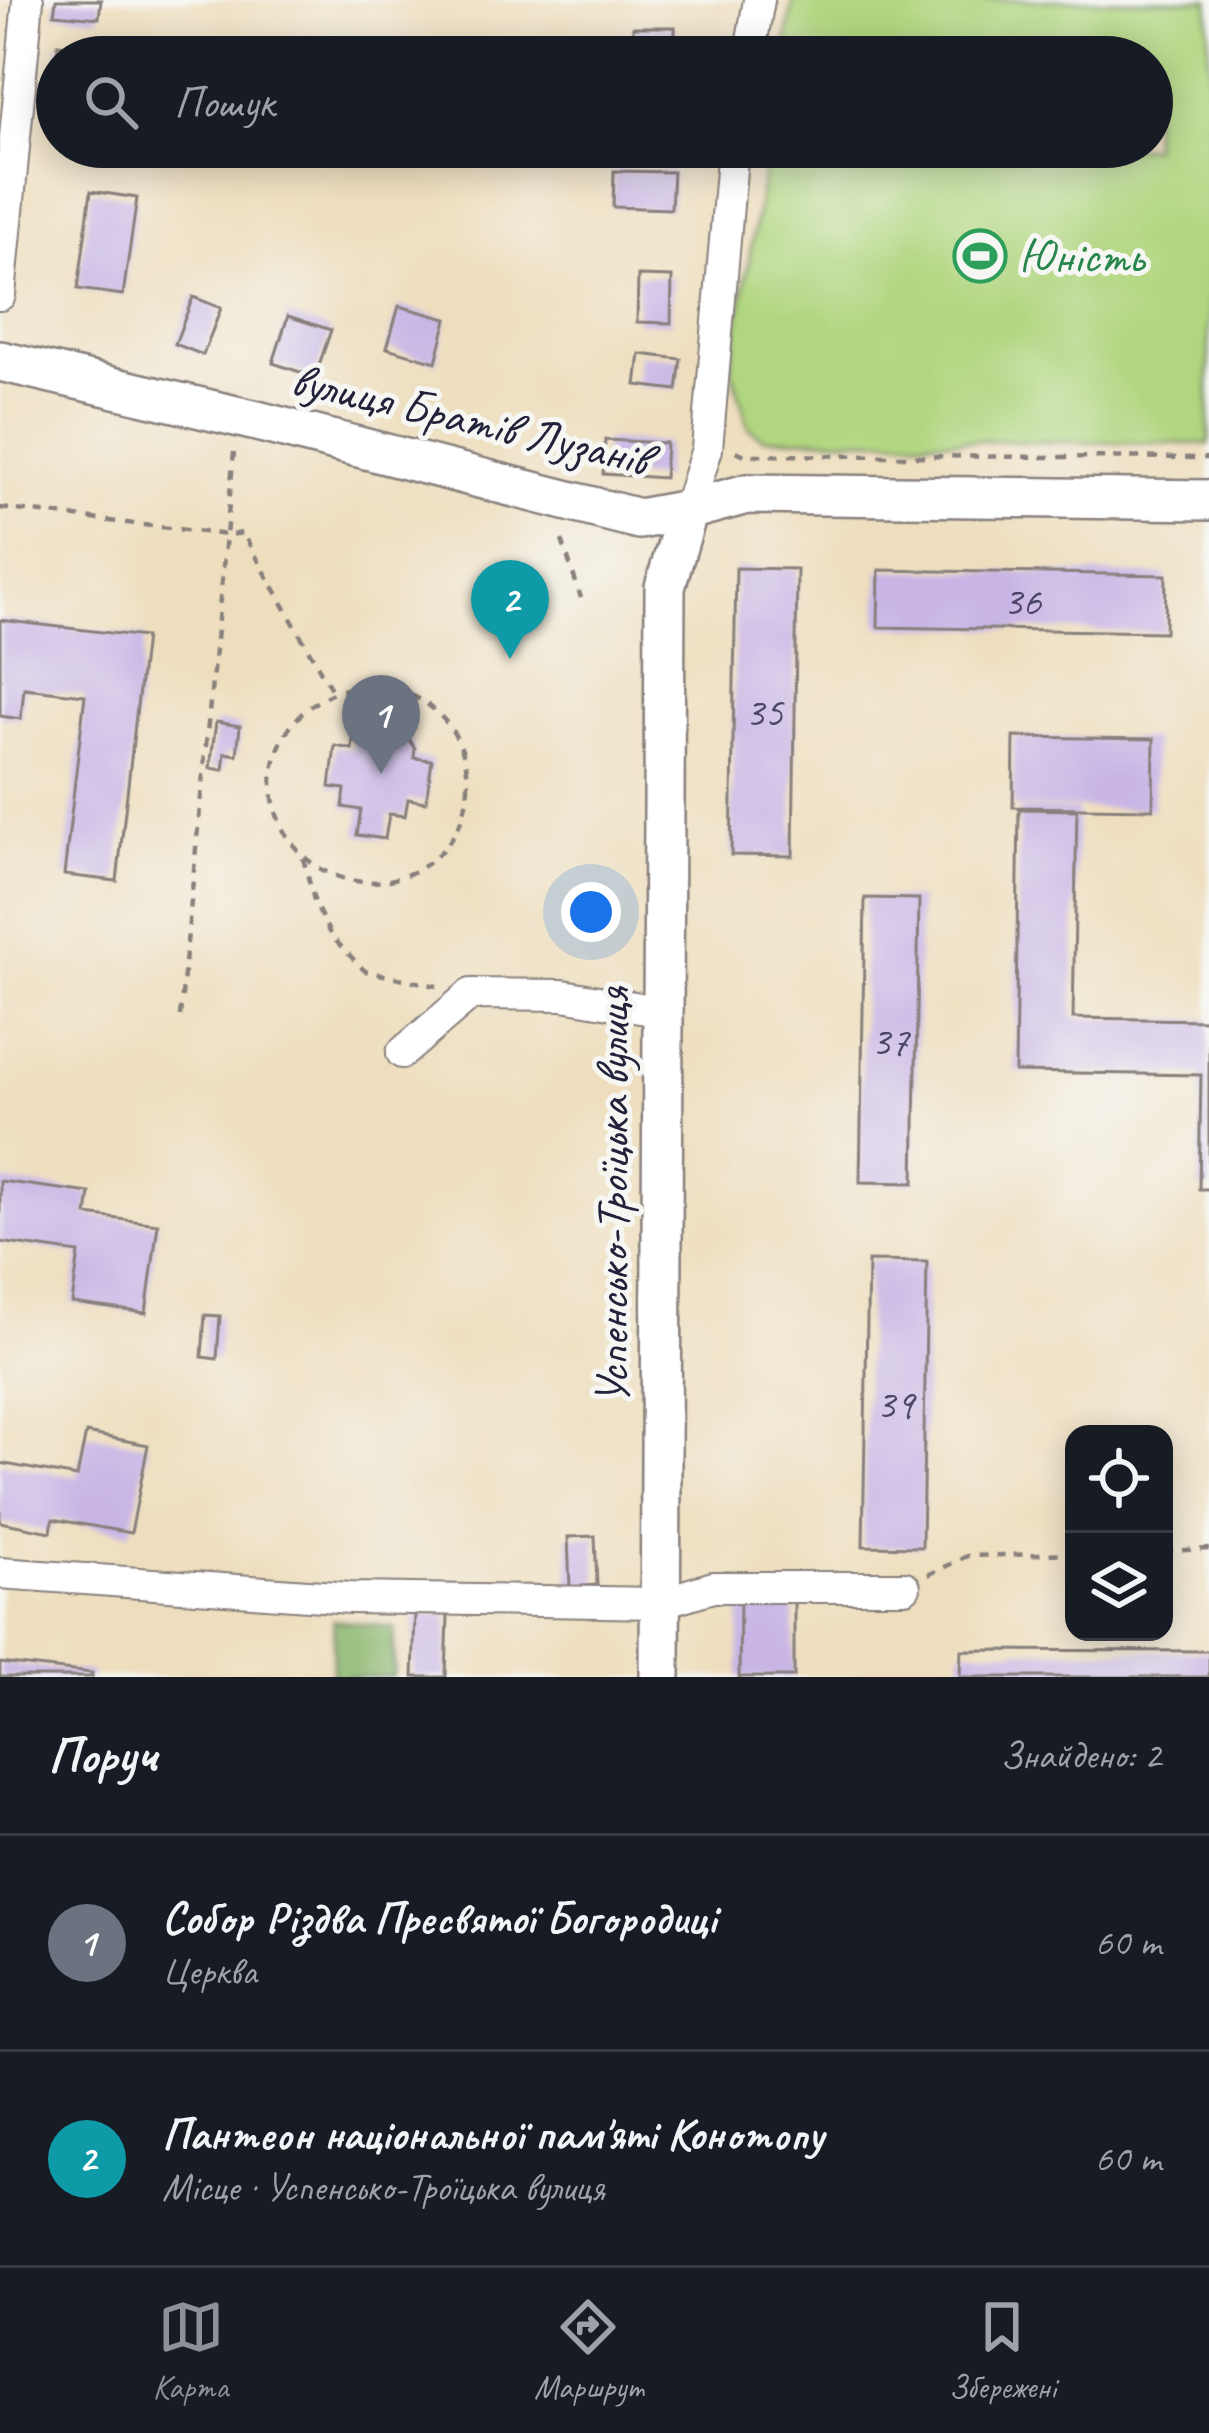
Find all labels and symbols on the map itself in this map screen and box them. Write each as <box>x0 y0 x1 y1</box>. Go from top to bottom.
place label: Юність <box>1019 226 1147 286</box>
sports icon: Юність <box>952 228 1008 284</box>
street label: вулиця Братів Лузанів <box>286 349 665 492</box>
pin: 2 <box>471 560 549 659</box>
house number: 36 <box>1003 575 1042 628</box>
pin: 1 <box>342 675 420 774</box>
house number: 35 <box>745 686 785 739</box>
your location <box>561 882 621 942</box>
street label: Успенсько-Троїцька вулиця <box>582 986 642 1405</box>
house number: 37 <box>871 1015 911 1068</box>
house number: 39 <box>876 1378 917 1431</box>

